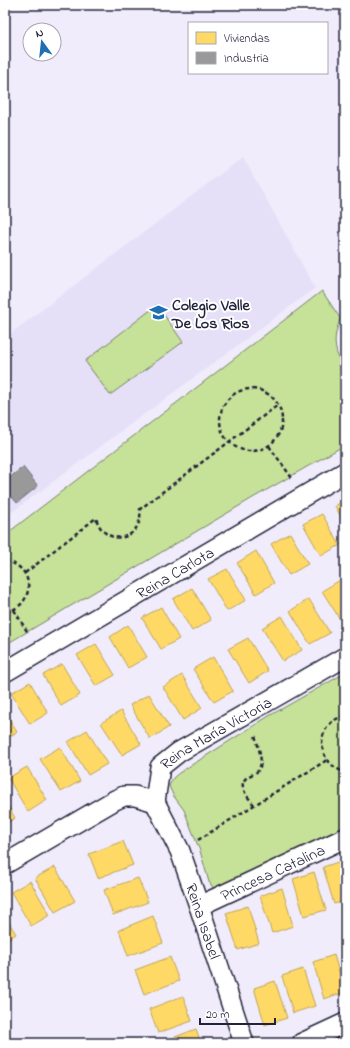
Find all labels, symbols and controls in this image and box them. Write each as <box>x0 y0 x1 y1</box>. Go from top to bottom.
north arrow <box>22 22 62 62</box>
legend <box>188 22 328 74</box>
text: N <box>34 25 45 42</box>
text: Viviendas <box>223 30 270 48</box>
text: Industria <box>224 50 269 68</box>
place label: Colegio Valle De Los Rios <box>171 294 250 336</box>
school or university icon: Colegio Valle De Los Rios <box>149 303 169 323</box>
street label: Reina Carlota <box>132 541 219 606</box>
street label: Reina María Victoria <box>156 691 277 777</box>
street label: Princesa Catalina <box>217 839 329 908</box>
street label: Reina Isabel <box>178 881 226 963</box>
scale bar <box>200 1000 275 1026</box>
text: 20 m <box>206 1006 229 1024</box>

